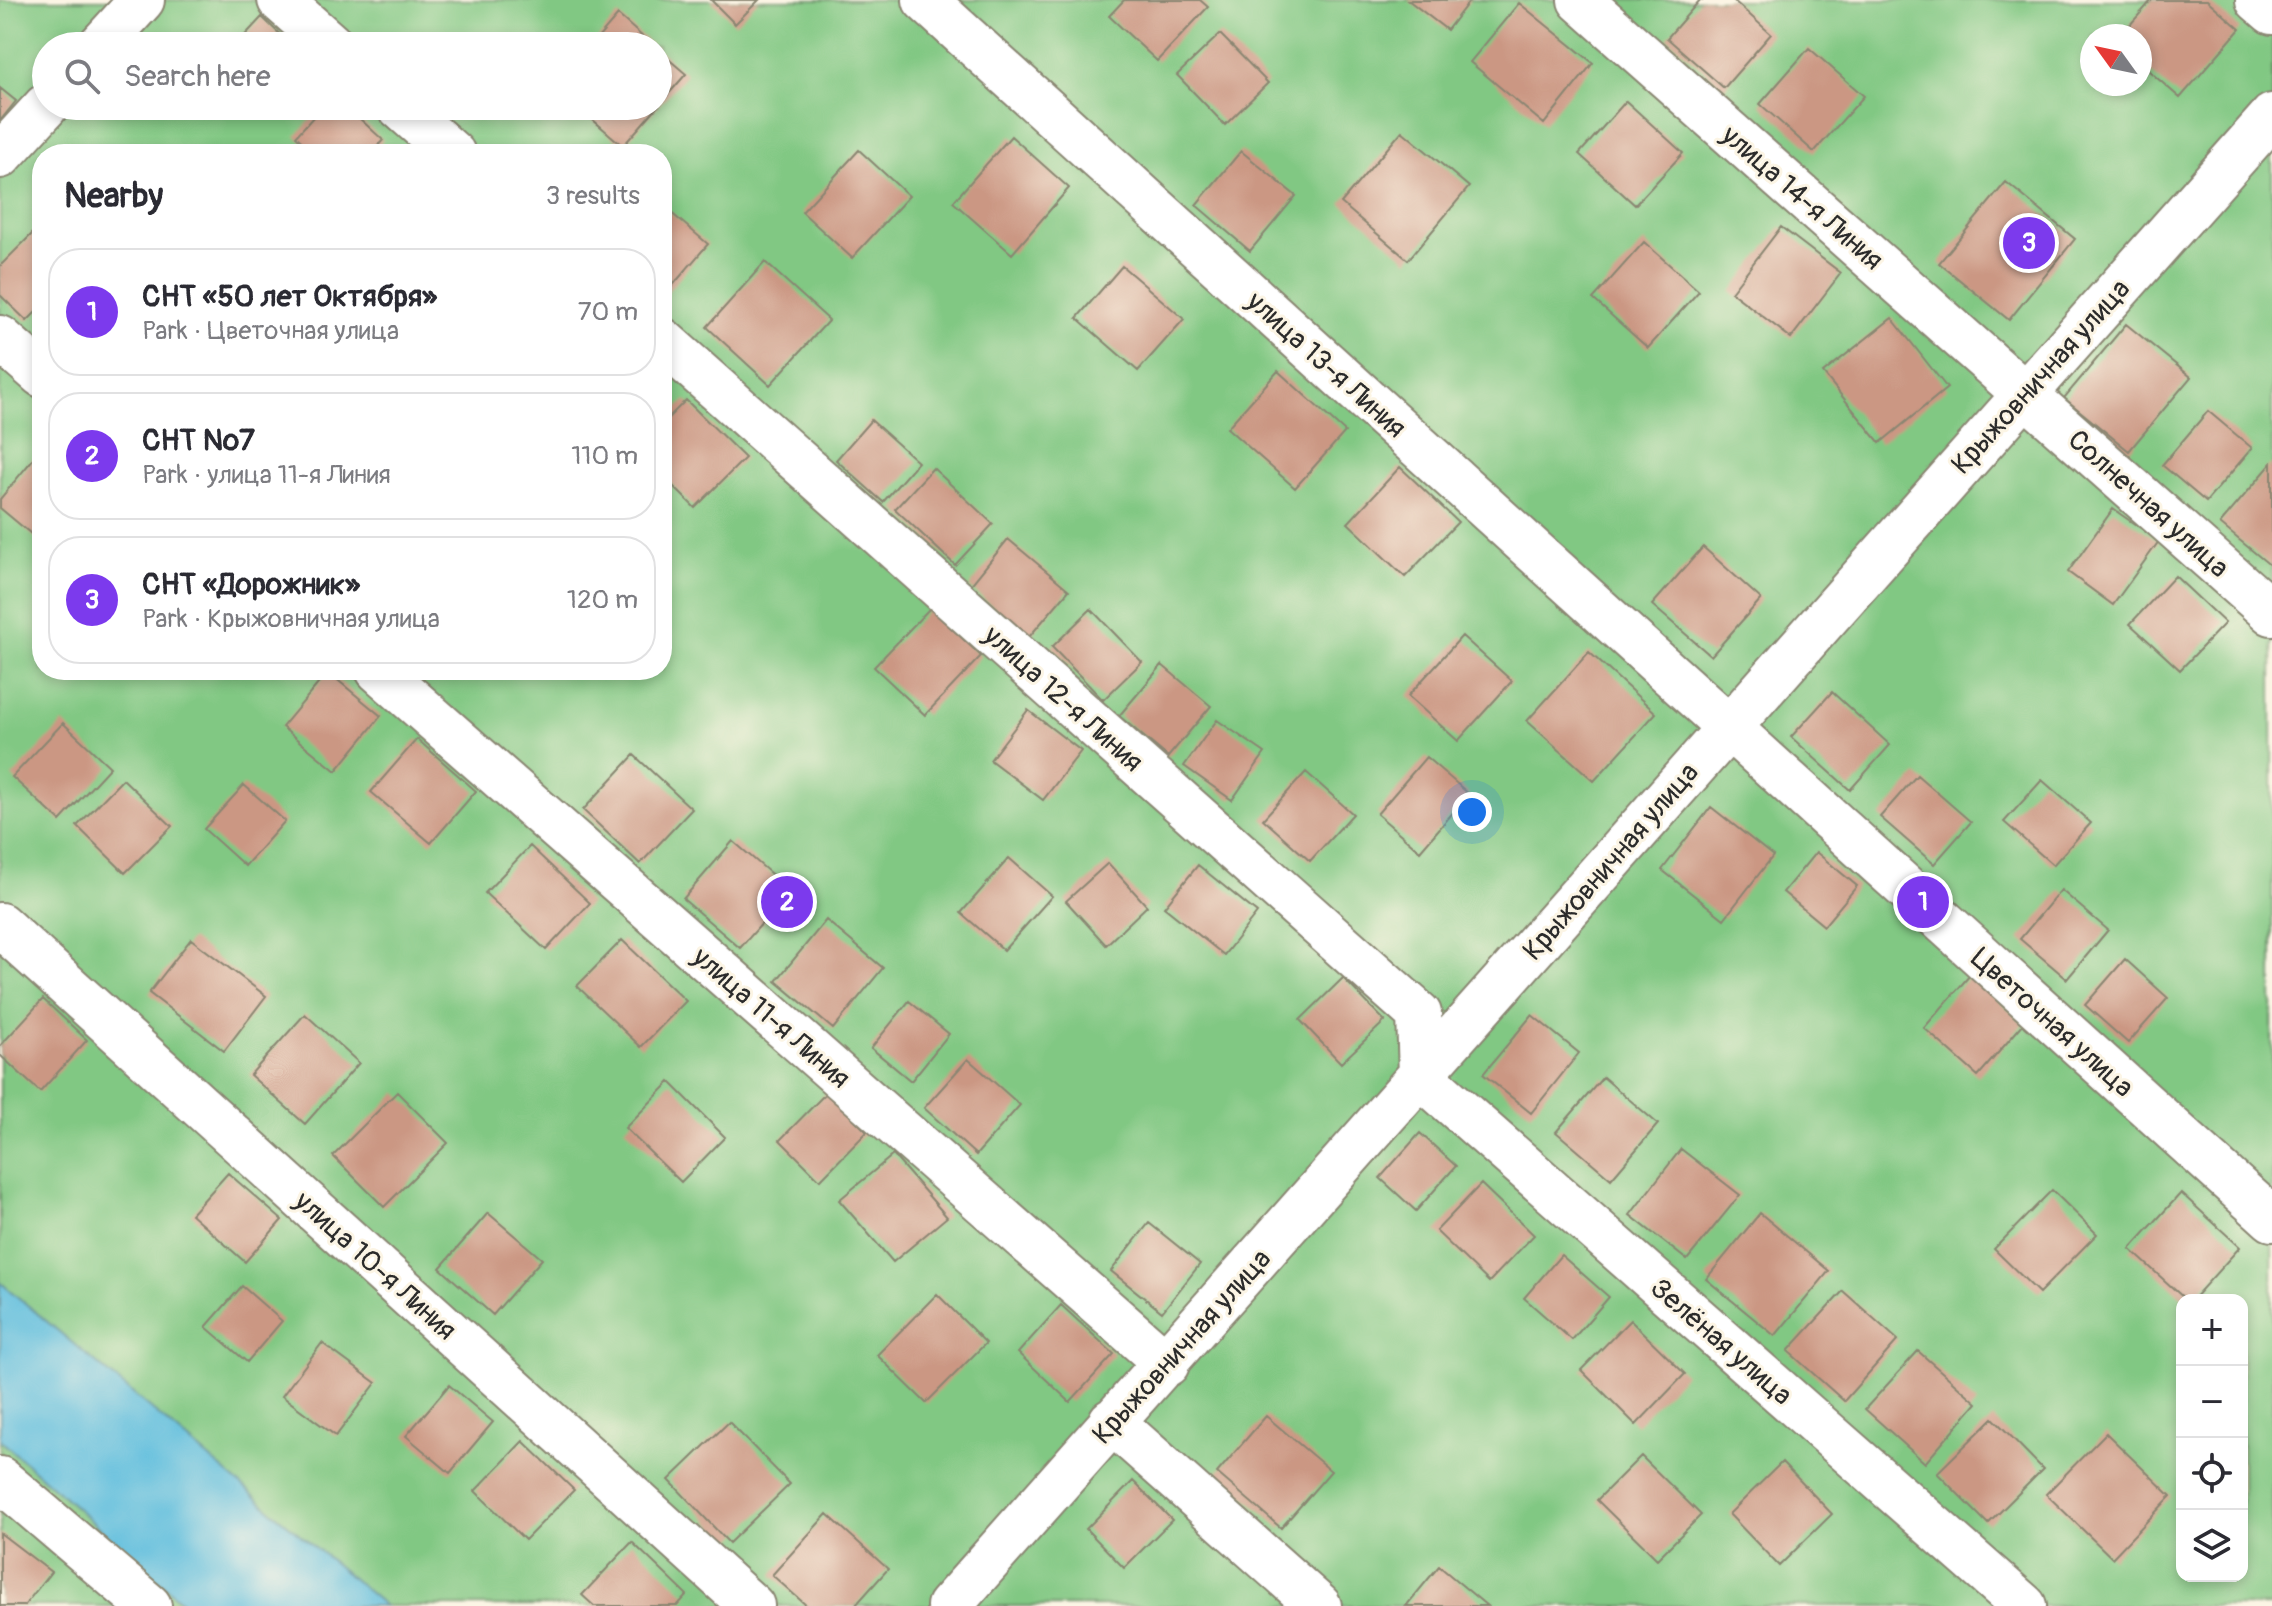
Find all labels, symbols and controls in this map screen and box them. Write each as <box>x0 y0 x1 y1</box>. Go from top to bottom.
north arrow <box>2080 24 2152 96</box>
search box <box>32 32 672 120</box>
icon: search <box>60 54 104 98</box>
text: Search here <box>124 58 271 95</box>
street label: улица 14-я Линия <box>1713 118 1890 278</box>
text: Nearby <box>64 175 163 218</box>
text: 3 results <box>546 180 640 212</box>
pin: 3 <box>2003 213 2055 273</box>
street label: Крыжовничная улица <box>1944 272 2138 482</box>
text: СНТ «50 лет Октября» <box>142 278 437 315</box>
street label: улица 13-я Линия <box>1238 284 1413 446</box>
text: 1 <box>87 296 97 328</box>
text: 70 m <box>578 296 638 328</box>
text: Park · Цветочная улица <box>142 315 399 347</box>
text: СНТ №7 <box>142 422 255 459</box>
street label: Солнечная улица <box>2060 423 2236 586</box>
text: 2 <box>85 440 99 472</box>
text: 110 m <box>571 440 638 472</box>
text: Park · улица 11-я Линия <box>142 459 391 491</box>
text: СНТ «Дорожник» <box>142 566 360 603</box>
text: 3 <box>85 584 99 616</box>
text: 120 m <box>567 584 638 616</box>
text: Park · Крыжовничная улица <box>142 603 440 635</box>
street label: улица 12-я Линия <box>975 618 1150 780</box>
street label: Крыжовничная улица <box>1516 756 1707 968</box>
your location <box>1452 792 1492 832</box>
pin: 2 <box>761 872 813 932</box>
pin: 1 <box>1897 872 1949 932</box>
street label: улица 11-я Линия <box>684 939 857 1096</box>
street label: Цветочная улица <box>1964 941 2140 1105</box>
street label: улица 10-я Линия <box>286 1184 463 1348</box>
street label: Крыжовничная улица <box>1085 1242 1279 1452</box>
street label: Зелёная улица <box>1643 1271 1799 1413</box>
map controls <box>2176 1294 2248 1582</box>
button: + <box>2176 1294 2248 1366</box>
button: − <box>2176 1366 2248 1438</box>
button: locate <box>2176 1438 2248 1510</box>
button: layers <box>2176 1510 2248 1582</box>

